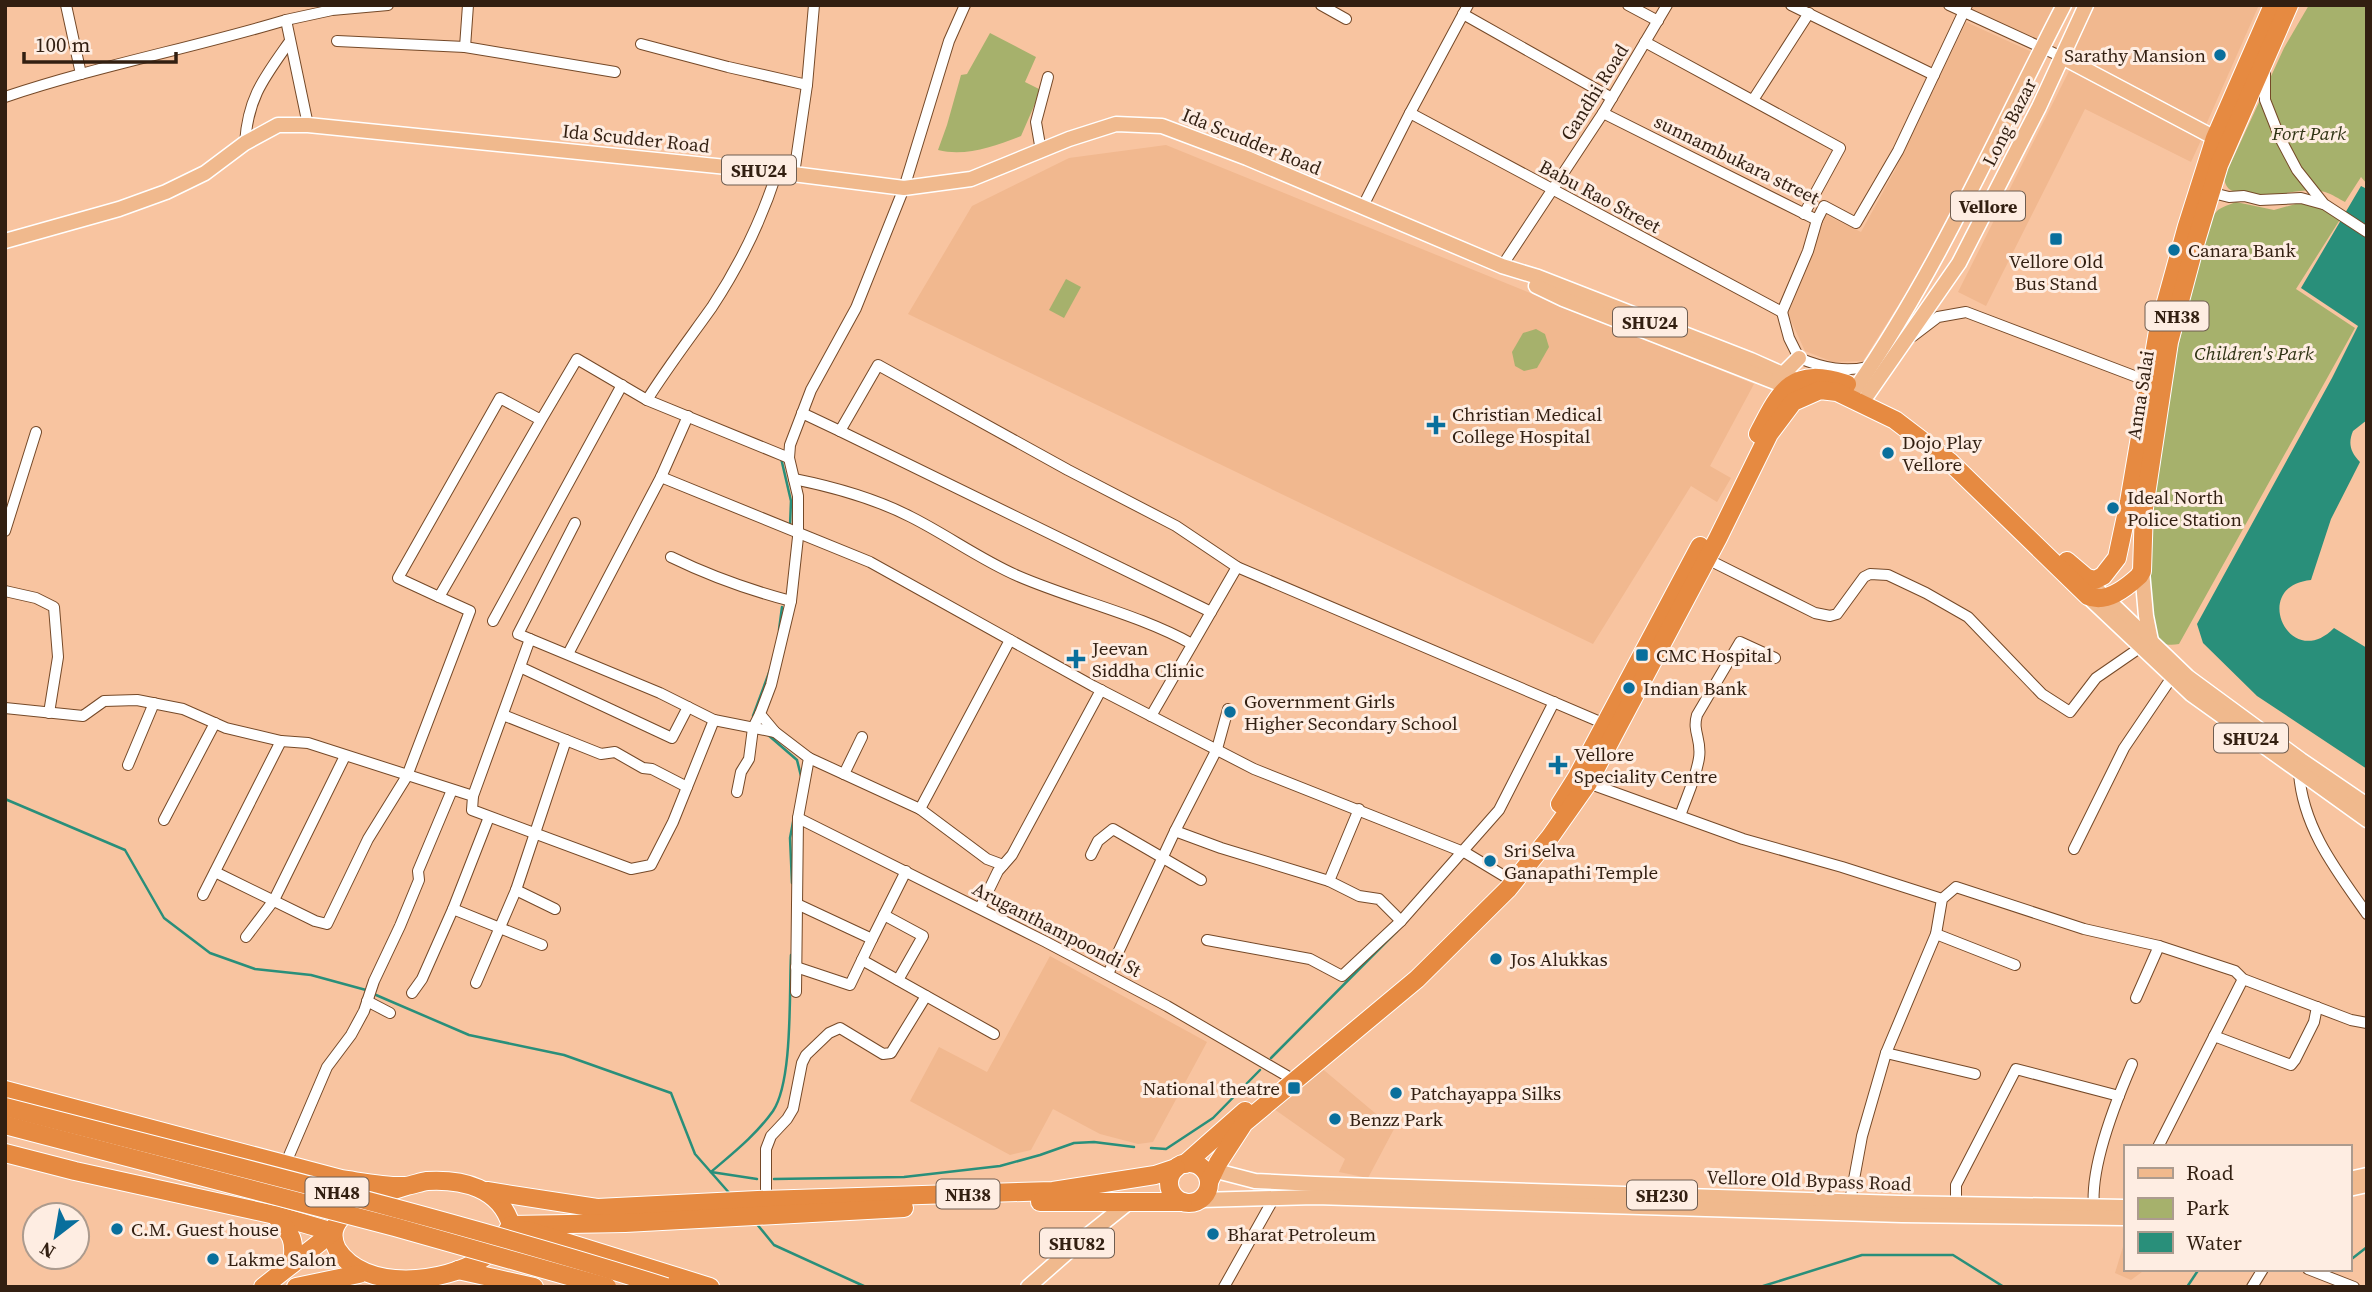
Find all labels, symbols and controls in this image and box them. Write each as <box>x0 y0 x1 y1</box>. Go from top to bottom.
scale bar <box>24 21 177 65</box>
text: 100 m <box>35 30 90 59</box>
street label: Gandhi Road <box>1554 39 1634 145</box>
place label: Sarathy Mansion <box>2064 42 2206 68</box>
marker: Sarathy Mansion <box>2212 47 2228 63</box>
street label: Long Bazar <box>1976 74 2042 170</box>
street label: Ida Scudder Road <box>1179 101 1326 181</box>
street label: sunnambukara street <box>1650 108 1825 211</box>
street label: Ida Scudder Road <box>561 117 711 159</box>
park label: Fort Park <box>2271 120 2346 146</box>
street label: Babu Rao Street <box>1535 153 1666 239</box>
road number: SHU24 <box>722 155 796 184</box>
road number: Vellore <box>1951 191 2025 220</box>
marker: Vellore Old Bus Stand <box>2048 231 2064 247</box>
place label: Canara Bank <box>2188 237 2297 263</box>
marker: Canara Bank <box>2166 242 2182 258</box>
place label: Vellore Old Bus Stand <box>2009 248 2103 296</box>
road number: NH38 <box>2146 302 2208 330</box>
road number: SHU24 <box>1613 308 1687 336</box>
park label: Children's Park <box>2194 340 2314 366</box>
street label: Anna Salai <box>2120 348 2160 441</box>
place label: Christian Medical College Hospital <box>1452 401 1603 449</box>
marker: Christian Medical College Hospital <box>1426 415 1446 435</box>
place label: Dojo Play Vellore <box>1902 429 1982 477</box>
marker: Dojo Play Vellore <box>1880 445 1896 461</box>
place label: Ideal North Police Station <box>2127 484 2242 532</box>
marker: Ideal North Police Station <box>2105 500 2121 516</box>
place label: Jeevan Siddha Clinic <box>1091 635 1204 683</box>
place label: CMC Hospital <box>1656 642 1773 668</box>
marker: CMC Hospital <box>1634 647 1650 663</box>
marker: Jeevan Siddha Clinic <box>1066 649 1086 669</box>
place label: Indian Bank <box>1643 675 1748 701</box>
marker: Indian Bank <box>1621 680 1637 696</box>
place label: Government Girls Higher Secondary School <box>1244 688 1458 736</box>
marker: Government Girls Higher Secondary School <box>1222 704 1238 720</box>
road number: SHU24 <box>2214 724 2288 752</box>
place label: Vellore Speciality Centre <box>1574 741 1717 789</box>
marker: Vellore Speciality Centre <box>1548 755 1568 775</box>
place label: Sri Selva Ganapathi Temple <box>1504 837 1658 885</box>
marker: Sri Selva Ganapathi Temple <box>1482 853 1498 869</box>
street label: Aruganthampoondi St <box>968 875 1147 983</box>
place label: Jos Alukkas <box>1509 946 1608 972</box>
marker: Jos Alukkas <box>1488 951 1504 967</box>
place label: National theatre <box>1143 1075 1280 1101</box>
marker: National theatre <box>1286 1080 1302 1096</box>
place label: Patchayappa Silks <box>1410 1080 1561 1106</box>
marker: Patchayappa Silks <box>1388 1085 1404 1101</box>
place label: Benzz Park <box>1349 1106 1444 1132</box>
marker: Benzz Park <box>1327 1111 1343 1127</box>
legend <box>2124 1145 2351 1271</box>
text: Road <box>2186 1158 2234 1187</box>
street label: Vellore Old Bypass Road <box>1706 1163 1912 1197</box>
road number: NH48 <box>306 1177 368 1206</box>
road number: NH38 <box>936 1180 1000 1209</box>
road number: SH230 <box>1627 1180 1697 1210</box>
text: Park <box>2186 1193 2230 1222</box>
north arrow <box>21 1201 91 1271</box>
place label: C.M. Guest house <box>131 1216 279 1242</box>
marker: C.M. Guest house <box>109 1221 125 1237</box>
place label: Bharat Petroleum <box>1227 1221 1376 1247</box>
marker: Bharat Petroleum <box>1205 1226 1221 1242</box>
road number: SHU82 <box>1040 1228 1114 1258</box>
text: Water <box>2186 1228 2242 1257</box>
text: N <box>34 1236 60 1265</box>
place label: Lakme Salon <box>227 1246 337 1272</box>
marker: Lakme Salon <box>205 1251 221 1267</box>

